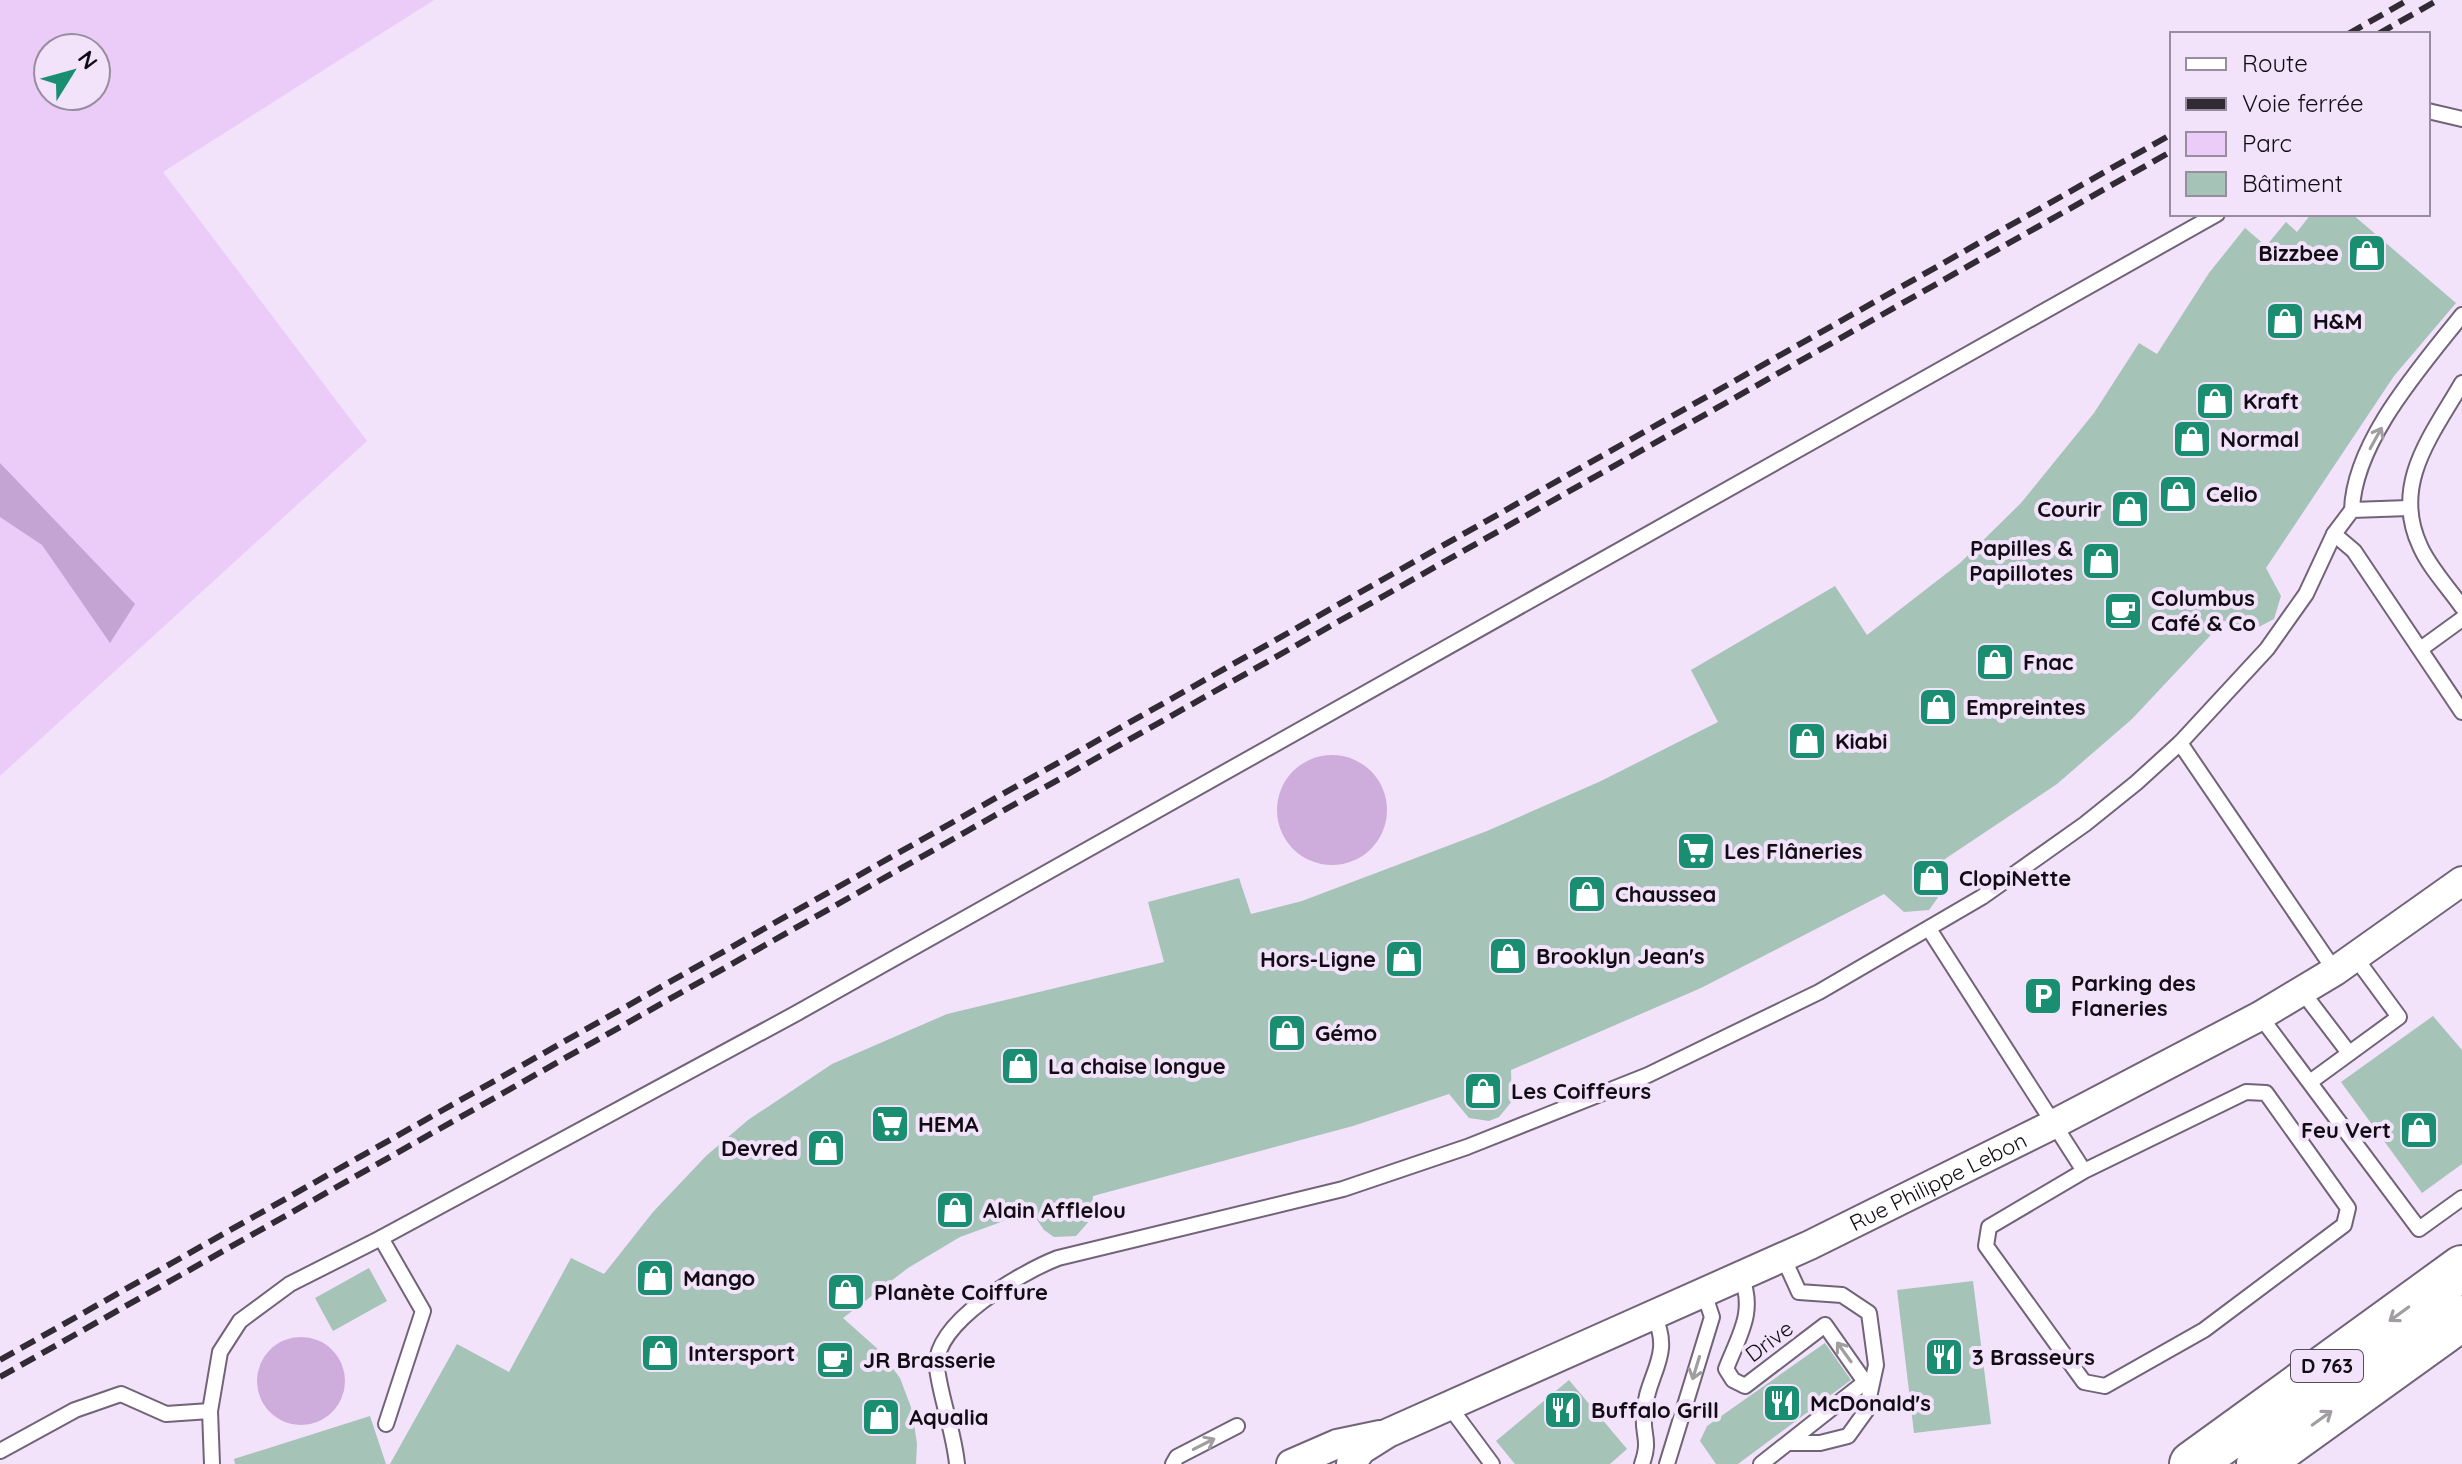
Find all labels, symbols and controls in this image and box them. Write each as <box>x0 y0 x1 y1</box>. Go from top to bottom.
north arrow <box>32 32 112 112</box>
legend <box>2170 32 2430 216</box>
text: N <box>72 45 104 75</box>
text: Route <box>2242 48 2308 78</box>
text: Voie ferrée <box>2242 88 2364 118</box>
text: Parc <box>2242 128 2292 158</box>
text: Bâtiment <box>2242 168 2343 198</box>
shop icon: Bizzbee <box>2346 232 2388 274</box>
place label: Bizzbee <box>2258 239 2339 267</box>
shop icon: H&M <box>2264 300 2306 342</box>
place label: H&M <box>2313 307 2362 335</box>
shop icon: Kraft <box>2194 380 2236 422</box>
place label: Kraft <box>2243 387 2299 415</box>
shop icon: Normal <box>2171 418 2213 460</box>
place label: Normal <box>2220 425 2300 453</box>
one-way arrow <box>2368 427 2384 450</box>
shop icon: Celio <box>2157 473 2199 515</box>
place label: Celio <box>2206 480 2258 508</box>
shop icon: Courir <box>2109 488 2151 530</box>
place label: Courir <box>2037 495 2102 523</box>
place label: Papilles & Papillotes <box>1969 534 2073 587</box>
shop icon: Papilles & Papillotes <box>2080 540 2122 582</box>
place label: Columbus Café & Co <box>2151 584 2256 637</box>
cafe icon: Columbus Café & Co <box>2102 590 2144 632</box>
shop icon: Fnac <box>1974 641 2016 683</box>
place label: Fnac <box>2023 648 2074 676</box>
shop icon: Empreintes <box>1917 686 1959 728</box>
place label: Empreintes <box>1966 693 2086 721</box>
shop icon: Kiabi <box>1786 720 1828 762</box>
place label: Kiabi <box>1835 727 1887 755</box>
supermarket icon: Les Flâneries <box>1675 830 1717 872</box>
place label: Les Flâneries <box>1724 837 1863 865</box>
shop icon: ClopiNette <box>1910 857 1952 899</box>
place label: ClopiNette <box>1959 864 2071 892</box>
shop icon: Chaussea <box>1566 873 1608 915</box>
place label: Chaussea <box>1615 880 1716 908</box>
shop icon: Brooklyn Jean's <box>1487 935 1529 977</box>
shop icon: Hors-Ligne <box>1383 938 1425 980</box>
place label: Brooklyn Jean's <box>1536 942 1705 970</box>
place label: Hors-Ligne <box>1260 945 1376 973</box>
place label: Parking des Flaneries <box>2071 969 2196 1022</box>
parking icon: Parking des Flaneries <box>2022 975 2064 1017</box>
shop icon: Gémo <box>1266 1012 1308 1054</box>
place label: Gémo <box>1315 1019 1377 1047</box>
shop icon: La chaise longue <box>999 1045 1041 1087</box>
place label: La chaise longue <box>1048 1052 1226 1080</box>
shop icon: Les Coiffeurs <box>1462 1070 1504 1112</box>
place label: Les Coiffeurs <box>1511 1077 1651 1105</box>
supermarket icon: HEMA <box>869 1103 911 1145</box>
shop icon: Feu Vert <box>2398 1109 2440 1151</box>
place label: HEMA <box>918 1110 978 1138</box>
place label: Feu Vert <box>2301 1116 2391 1144</box>
street label: Rue Philippe Lebon <box>1845 1126 2031 1237</box>
shop icon: Devred <box>805 1127 847 1169</box>
place label: Devred <box>721 1134 798 1162</box>
shop icon: Alain Afflelou <box>934 1189 976 1231</box>
place label: Alain Afflelou <box>983 1196 1126 1224</box>
shop icon: Mango <box>634 1257 676 1299</box>
place label: Mango <box>683 1264 755 1292</box>
shop icon: Planète Coiffure <box>825 1271 867 1313</box>
place label: Planète Coiffure <box>874 1278 1048 1306</box>
one-way arrow <box>2388 1306 2410 1322</box>
street label: Drive <box>1739 1314 1799 1368</box>
shop icon: Intersport <box>639 1332 681 1374</box>
restaurant icon: 3 Brasseurs <box>1923 1336 1965 1378</box>
place label: Intersport <box>688 1339 795 1367</box>
cafe icon: JR Brasserie <box>814 1339 856 1381</box>
one-way arrow <box>1835 1341 1852 1363</box>
place label: 3 Brasseurs <box>1972 1343 2095 1371</box>
place label: JR Brasserie <box>863 1346 996 1374</box>
road number: D 763 <box>2291 1350 2363 1382</box>
one-way arrow <box>1688 1354 1703 1380</box>
restaurant icon: McDonald's <box>1761 1382 1803 1424</box>
restaurant icon: Buffalo Grill <box>1542 1389 1584 1431</box>
place label: McDonald's <box>1810 1389 1931 1417</box>
shop icon: Aqualia <box>860 1396 902 1438</box>
place label: Buffalo Grill <box>1591 1396 1719 1424</box>
place label: Aqualia <box>909 1403 989 1431</box>
one-way arrow <box>2311 1410 2332 1427</box>
one-way arrow <box>1191 1435 1215 1451</box>

